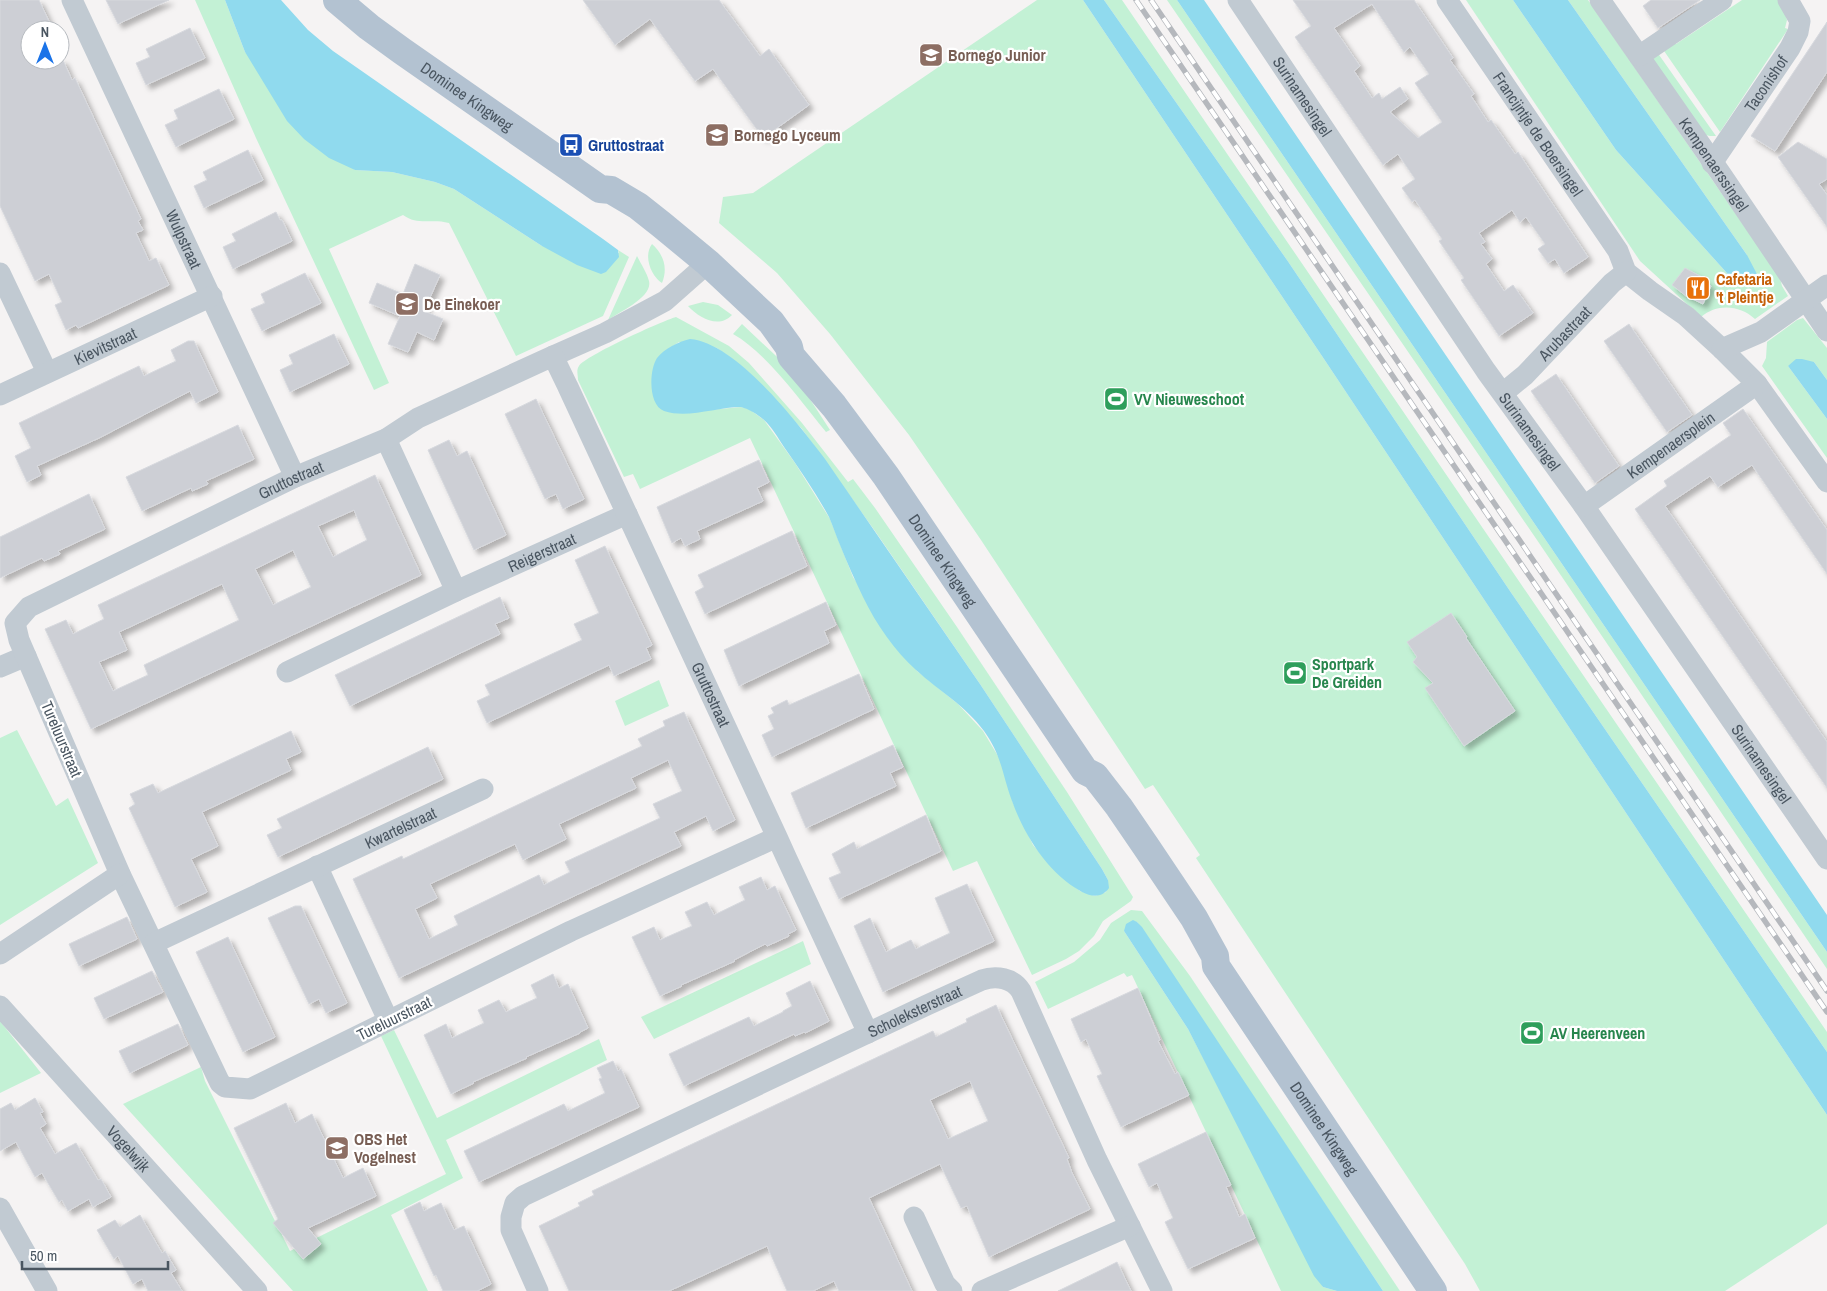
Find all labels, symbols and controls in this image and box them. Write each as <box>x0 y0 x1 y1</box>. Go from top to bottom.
north arrow <box>20 20 70 70</box>
text: N <box>41 23 49 41</box>
school or university icon: Bornego Junior <box>918 42 944 68</box>
place label: Bornego Junior <box>948 44 1047 66</box>
street label: Taconishof <box>1739 51 1793 116</box>
street label: Surinamesingel <box>1268 52 1337 141</box>
street label: Dominee Kingweg <box>416 56 518 137</box>
street label: Francijntje de Boersingel <box>1488 67 1588 200</box>
street label: Kempenaerssingel <box>1674 113 1754 216</box>
school or university icon: Bornego Lyceum <box>704 122 730 148</box>
place label: Bornego Lyceum <box>734 124 841 146</box>
bus stop icon: Gruttostraat <box>558 132 584 158</box>
place label: Gruttostraat <box>588 134 664 156</box>
street label: Wulpstraat <box>161 206 207 272</box>
place label: Cafetaria 't Pleintje <box>1716 268 1774 308</box>
restaurant icon: Cafetaria 't Pleintje <box>1685 275 1711 301</box>
school or university icon: De Einekoer <box>394 291 420 317</box>
place label: De Einekoer <box>424 293 501 315</box>
street label: Arubastraat <box>1533 301 1596 366</box>
street label: Kievitstraat <box>70 322 140 370</box>
sports icon: VV Nieuweschoot <box>1103 386 1129 412</box>
place label: VV Nieuweschoot <box>1134 388 1245 410</box>
street label: Surinamesingel <box>1494 388 1566 475</box>
street label: Kempenaersplein <box>1622 406 1719 484</box>
street label: Gruttostraat <box>254 455 327 504</box>
street label: Dominee Kingweg <box>904 509 983 612</box>
street label: Reigerstraat <box>504 527 579 577</box>
place label: Sportpark De Greiden <box>1312 653 1382 693</box>
street label: Gruttostraat <box>687 658 736 731</box>
sports icon: Sportpark De Greiden <box>1282 660 1308 686</box>
street label: Tureluurstraat <box>36 698 88 781</box>
street label: Surinamesingel <box>1726 720 1797 808</box>
street label: Kwartelstraat <box>361 801 440 854</box>
street label: Scholeksterstraat <box>864 980 965 1043</box>
street label: Tureluurstraat <box>353 990 435 1046</box>
sports icon: AV Heerenveen <box>1519 1020 1545 1046</box>
place label: AV Heerenveen <box>1550 1022 1645 1044</box>
street label: Dominee Kingweg <box>1285 1077 1364 1180</box>
street label: Vogelwijk <box>102 1121 156 1177</box>
place label: OBS Het Vogelnest <box>354 1128 416 1168</box>
school or university icon: OBS Het Vogelnest <box>324 1135 350 1161</box>
scale bar <box>22 1238 169 1270</box>
text: 50 m <box>30 1245 57 1266</box>

